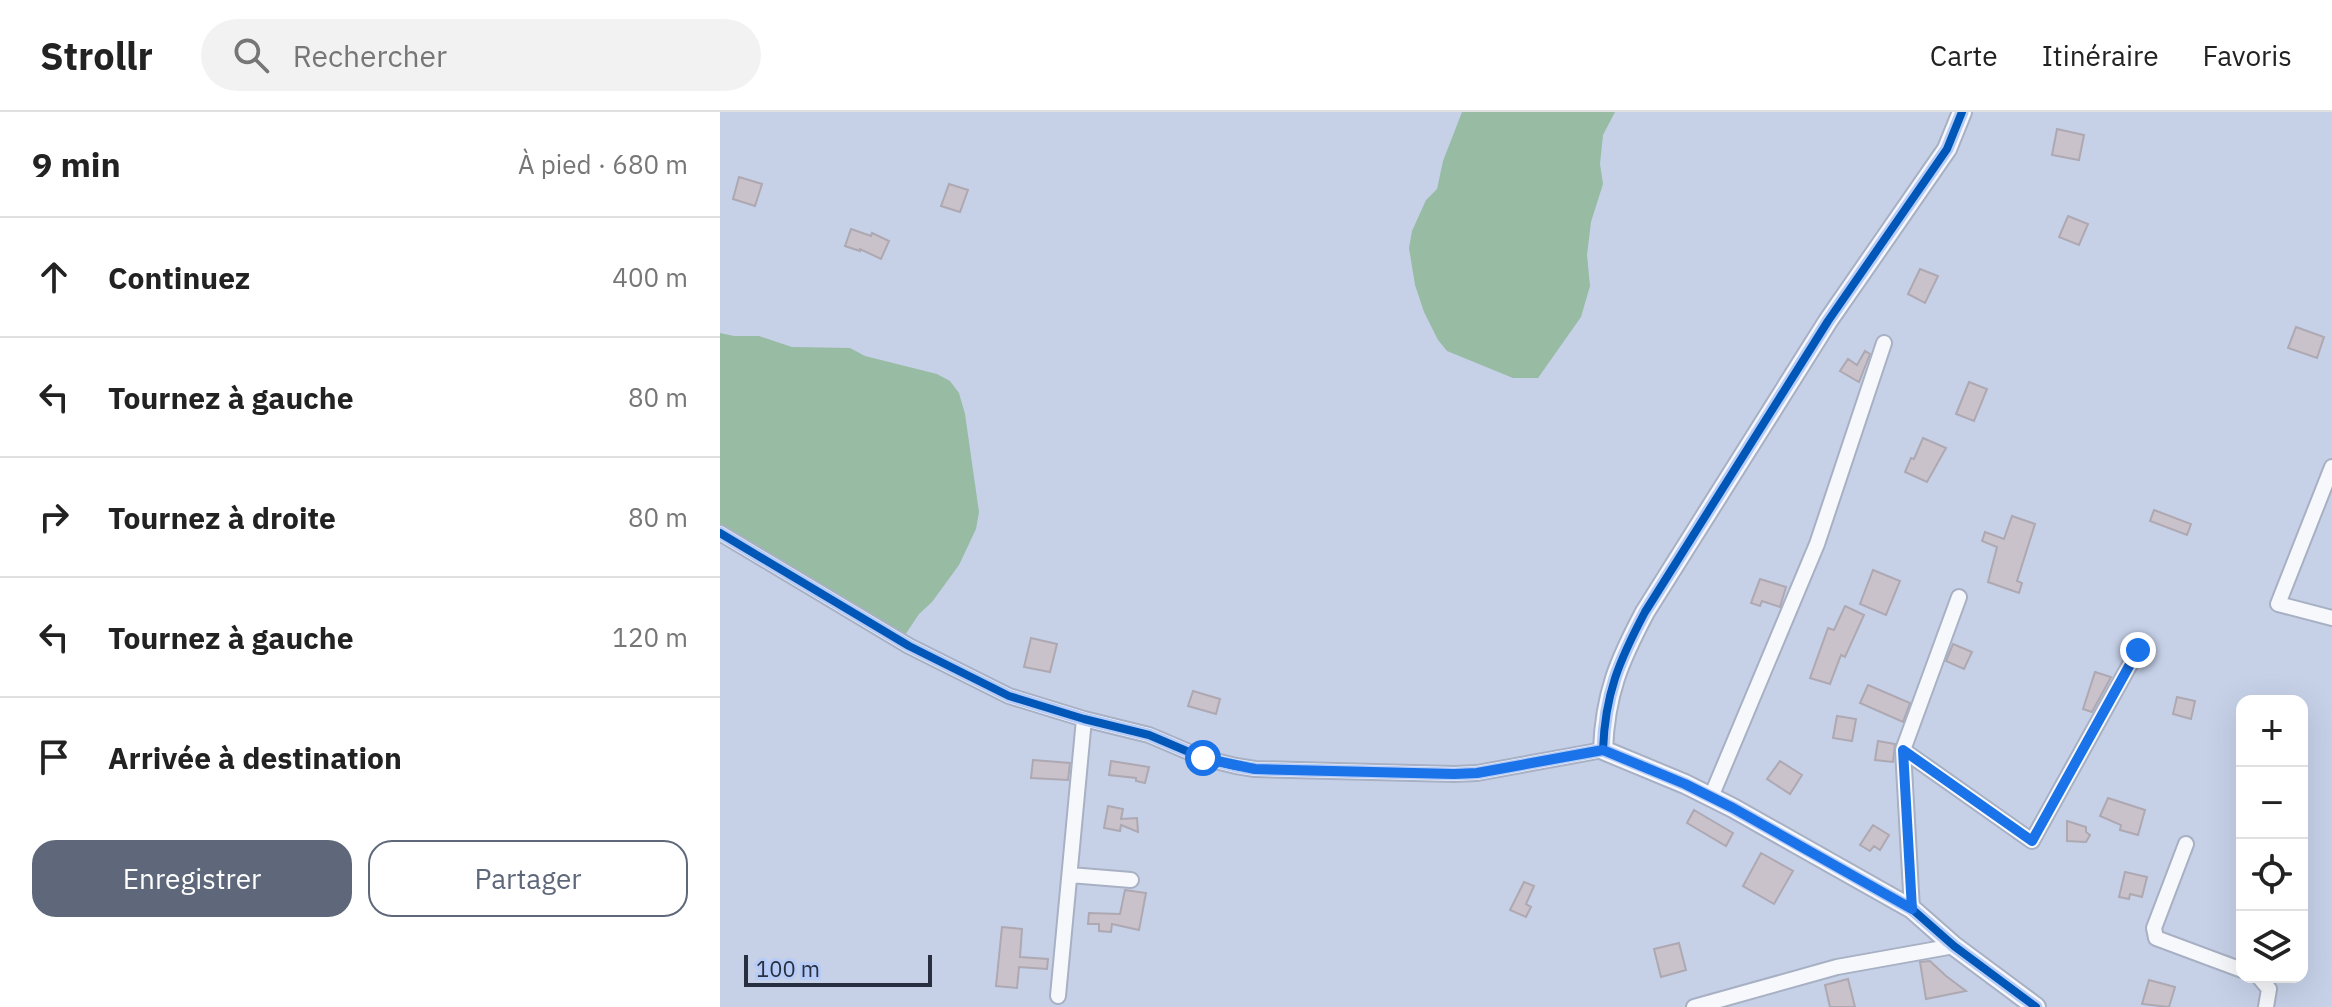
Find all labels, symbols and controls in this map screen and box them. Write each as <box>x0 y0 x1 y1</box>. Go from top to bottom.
search box <box>201 19 761 91</box>
text: Strollr <box>40 31 153 80</box>
icon: search <box>229 33 273 77</box>
text: Rechercher <box>293 36 447 75</box>
text: Carte <box>1930 37 1998 74</box>
text: Itinéraire <box>2042 37 2159 74</box>
text: Favoris <box>2203 37 2292 74</box>
text: 9 min <box>32 142 121 186</box>
text: À pied · 680 m <box>518 147 688 181</box>
icon: ahead <box>32 255 76 299</box>
text: Continuez <box>108 258 250 297</box>
text: 400 m <box>612 260 688 294</box>
icon: left <box>32 375 76 419</box>
text: Tournez à gauche <box>108 378 354 417</box>
text: 80 m <box>628 380 688 414</box>
icon: right <box>32 495 76 539</box>
text: Tournez à droite <box>108 498 336 537</box>
text: 80 m <box>628 500 688 534</box>
icon: left <box>32 615 76 659</box>
text: Tournez à gauche <box>108 618 354 657</box>
text: 120 m <box>612 620 688 654</box>
route end <box>2120 632 2156 668</box>
map controls <box>2236 695 2308 983</box>
button: + <box>2236 695 2308 767</box>
icon: arrive <box>32 735 76 779</box>
text: Arrivée à destination <box>108 738 402 777</box>
route start <box>1185 740 1221 776</box>
button: − <box>2236 767 2308 839</box>
button: locate <box>2236 839 2308 911</box>
button: Enregistrer <box>32 840 352 917</box>
button: Partager <box>368 840 688 917</box>
button: layers <box>2236 911 2308 983</box>
scale bar <box>744 951 932 987</box>
text: 100 m <box>756 954 820 983</box>

